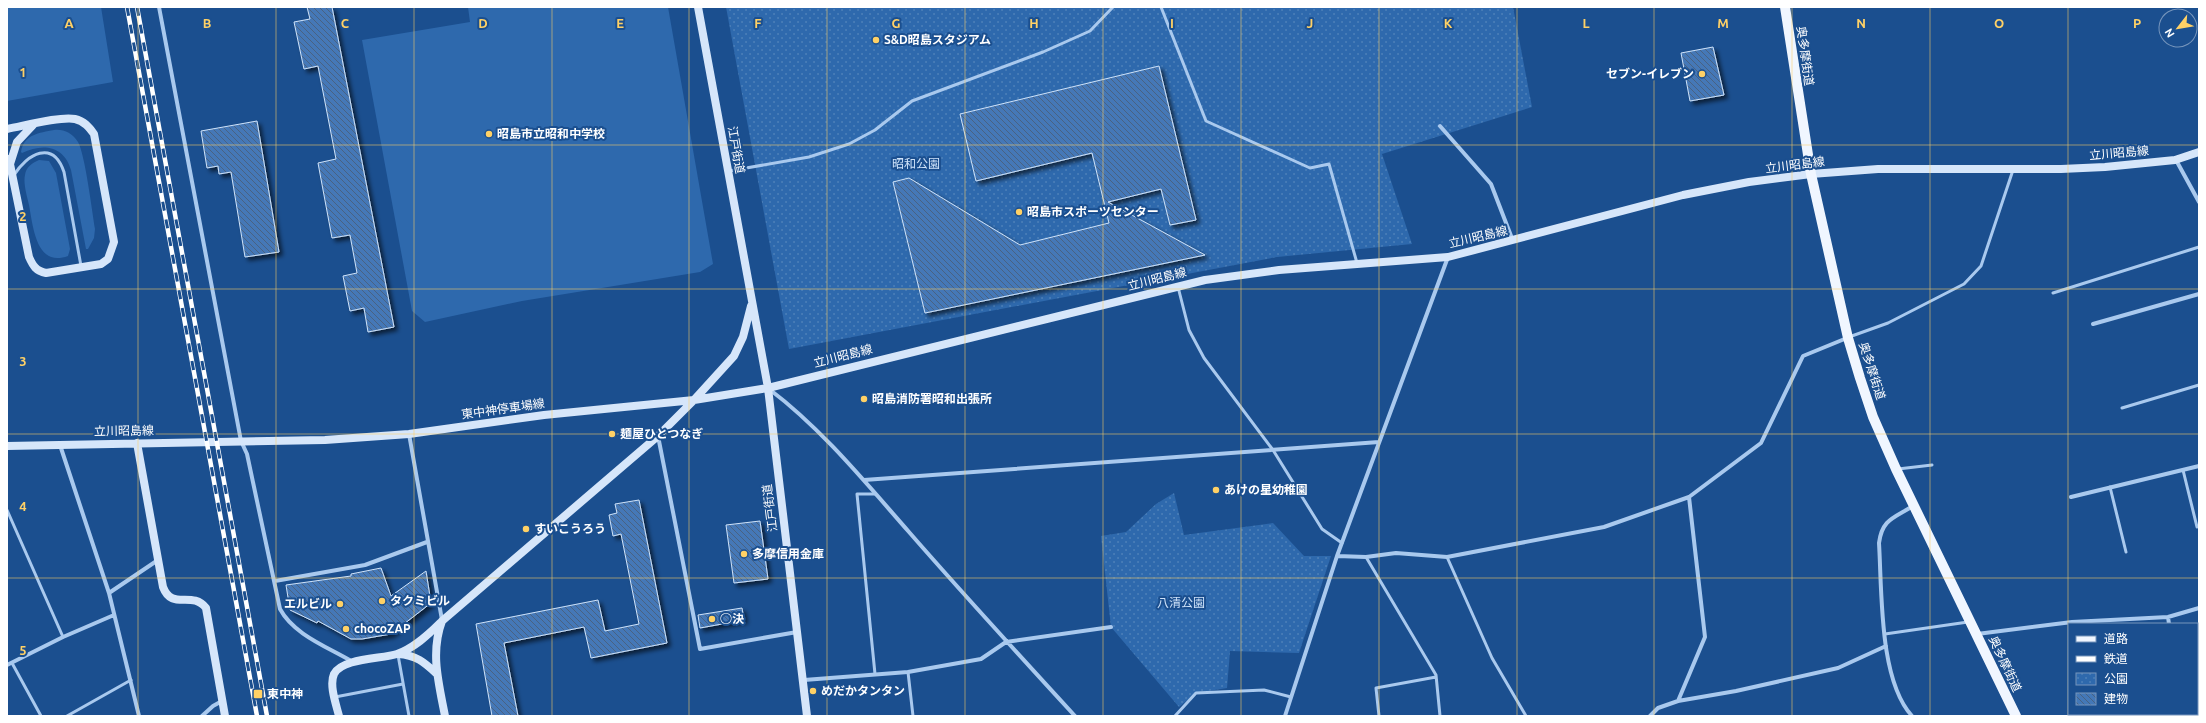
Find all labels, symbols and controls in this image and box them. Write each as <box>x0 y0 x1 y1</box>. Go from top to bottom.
north arrow <box>2158 8 2198 48</box>
text: A <box>64 16 74 30</box>
text: B <box>203 16 212 30</box>
text: C <box>341 16 350 30</box>
text: D <box>478 16 488 30</box>
text: E <box>616 16 624 30</box>
text: F <box>754 16 762 30</box>
text: G <box>892 16 901 30</box>
text: H <box>1029 16 1039 30</box>
text: I <box>1170 16 1174 30</box>
text: J <box>1307 16 1313 30</box>
text: K <box>1444 16 1453 30</box>
text: L <box>1582 16 1590 30</box>
text: M <box>1717 16 1729 30</box>
text: N <box>1856 16 1866 30</box>
text: O <box>1994 16 2004 30</box>
text: P <box>2133 16 2141 30</box>
street label: 奥多摩街道 <box>1795 25 1816 87</box>
text: N <box>2162 27 2177 40</box>
place label: S&D昭島スタジアム <box>884 33 991 46</box>
marker: S&D昭島スタジアム <box>871 35 881 45</box>
text: 1 <box>19 65 27 79</box>
place label: セブン-イレブン <box>1606 67 1694 80</box>
marker: セブン-イレブン <box>1697 69 1707 79</box>
street label: 江戸街道 <box>726 125 747 175</box>
place label: 昭島市立昭和中学校 <box>497 127 605 140</box>
marker: 昭島市立昭和中学校 <box>484 129 494 139</box>
street label: 立川昭島線 <box>2088 143 2149 162</box>
street label: 立川昭島線 <box>1764 154 1826 175</box>
park label: 昭和公園 <box>892 157 940 170</box>
place label: 昭島市スポーツセンター <box>1027 205 1159 218</box>
marker: 昭島市スポーツセンター <box>1014 207 1024 217</box>
text: 2 <box>19 209 27 223</box>
street label: 立川昭島線 <box>1447 223 1509 250</box>
street label: 立川昭島線 <box>1126 265 1188 292</box>
street label: 奥多摩街道 <box>1857 340 1888 401</box>
street label: 立川昭島線 <box>812 342 874 369</box>
text: 3 <box>19 354 27 368</box>
place label: 昭島消防署昭和出張所 <box>872 392 992 405</box>
marker: 昭島消防署昭和出張所 <box>859 394 869 404</box>
street label: 東中神停車場線 <box>460 396 545 421</box>
street label: 立川昭島線 <box>94 423 154 438</box>
place label: 麺屋ひとつなぎ <box>620 427 703 440</box>
marker: 麺屋ひとつなぎ <box>607 429 617 439</box>
street label: 江戸街道 <box>760 483 779 533</box>
place label: あけの星幼稚園 <box>1224 483 1308 496</box>
marker: あけの星幼稚園 <box>1211 485 1221 495</box>
text: 4 <box>19 499 27 513</box>
place label: すいこうろう <box>534 522 606 535</box>
marker: すいこうろう <box>521 524 531 534</box>
place label: 多摩信用金庫 <box>752 547 824 560</box>
marker: 多摩信用金庫 <box>739 549 749 559</box>
place label: タクミビル <box>390 594 450 607</box>
marker: タクミビル <box>377 596 387 606</box>
park label: 八清公園 <box>1157 596 1205 609</box>
place label: エルビル <box>284 597 332 610</box>
marker: エルビル <box>335 599 345 609</box>
place label: ○決 <box>720 612 744 625</box>
marker: ○決 <box>707 614 717 624</box>
place label: chocoZAP <box>354 622 411 635</box>
legend <box>2068 623 2198 715</box>
marker: chocoZAP <box>341 624 351 634</box>
text: 道路 <box>2104 632 2128 645</box>
street label: 奥多摩街道 <box>1987 634 2024 694</box>
text: 5 <box>19 643 27 657</box>
text: 鉄道 <box>2104 652 2128 665</box>
text: 公園 <box>2104 672 2128 685</box>
place label: めだかタンタン <box>821 684 905 697</box>
marker: めだかタンタン <box>808 686 818 696</box>
place label: 東中神 <box>267 687 303 700</box>
marker: 東中神 <box>252 688 264 700</box>
text: 建物 <box>2104 692 2128 705</box>

